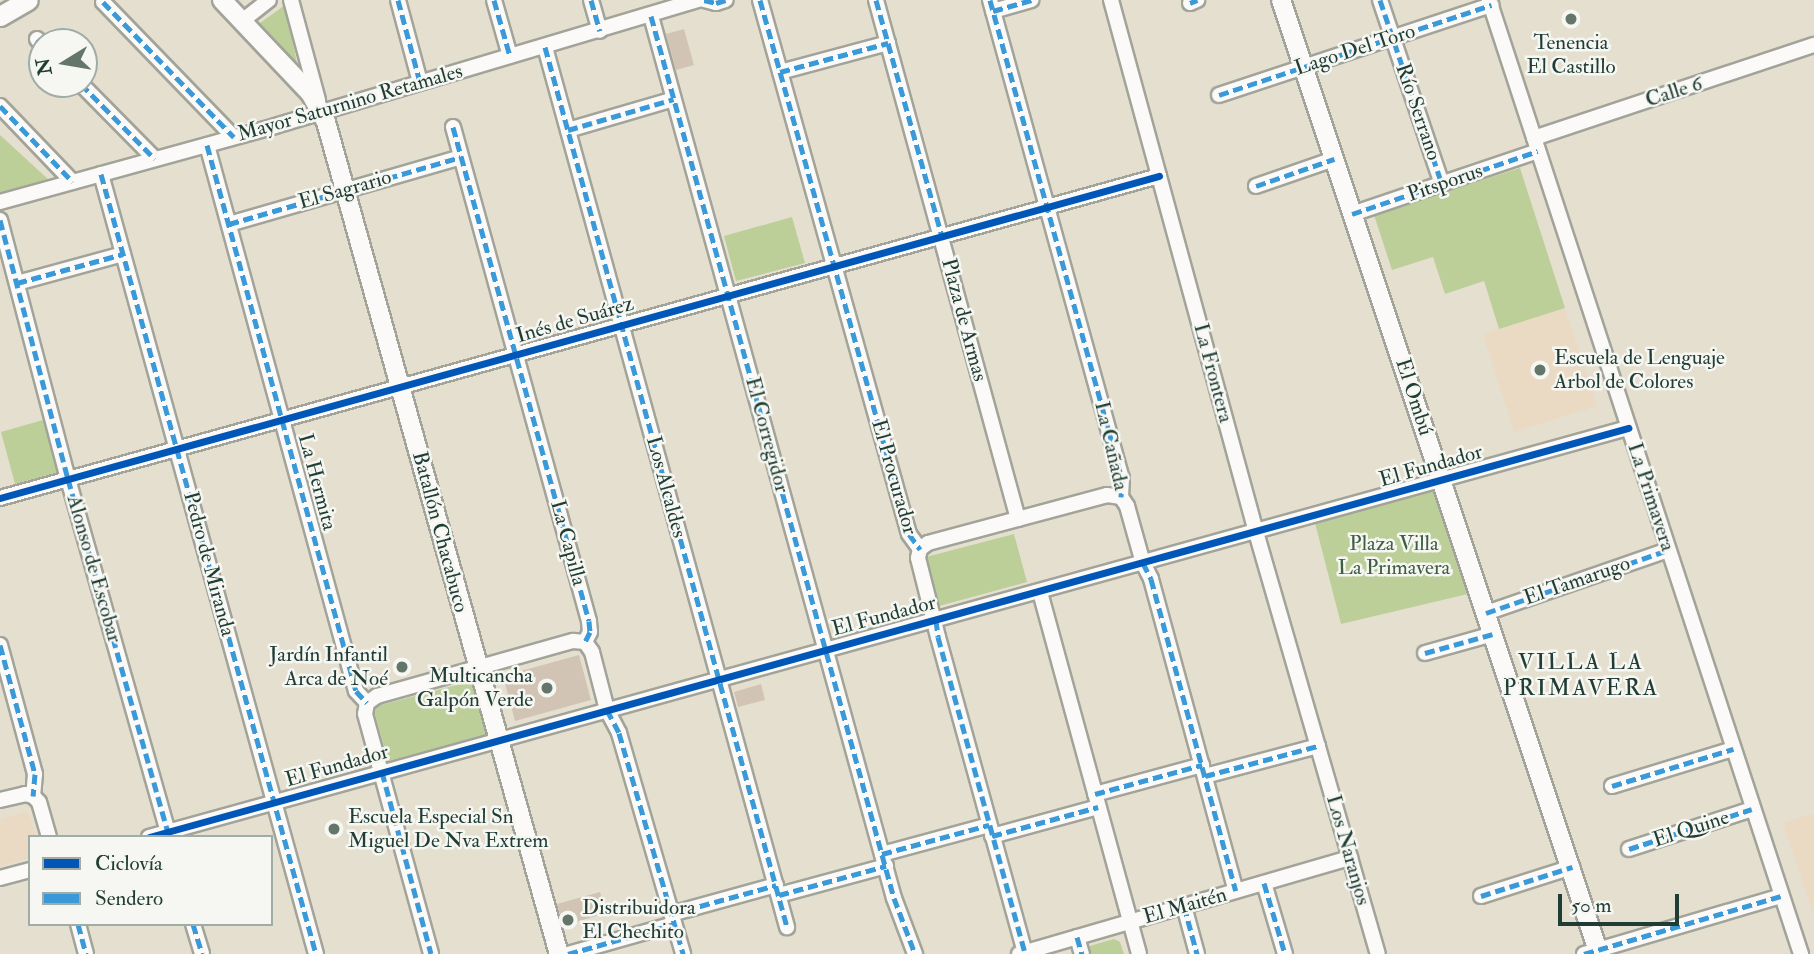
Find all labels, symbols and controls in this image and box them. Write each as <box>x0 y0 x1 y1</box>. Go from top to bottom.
marker: Tenencia El Castillo <box>1563 11 1579 27</box>
street label: Lago Del Toro <box>1292 19 1418 81</box>
north arrow <box>28 28 98 98</box>
place label: Tenencia El Castillo <box>1526 30 1616 80</box>
text: N <box>31 56 58 77</box>
street label: Mayor Saturnino Retamales <box>235 59 465 147</box>
street label: Río Serrano <box>1390 60 1446 164</box>
street label: Calle 6 <box>1642 71 1706 113</box>
street label: Pitsporus <box>1404 158 1486 208</box>
street label: El Sagrario <box>296 165 394 215</box>
street label: Plaza de Armas <box>935 256 993 384</box>
street label: Inés de Suárez <box>513 291 637 349</box>
street label: La Frontera <box>1188 321 1238 425</box>
place label: Escuela de Lenguaje Arbol de Colores <box>1554 345 1725 395</box>
street label: El Ombú <box>1390 355 1438 439</box>
marker: Escuela de Lenguaje Arbol de Colores <box>1532 362 1548 378</box>
street label: El Corregidor <box>739 374 795 496</box>
street label: La Cañada <box>1089 399 1133 493</box>
street label: El Procurador <box>865 416 923 538</box>
street label: La Hermita <box>292 431 342 533</box>
street label: Los Alcaldes <box>640 433 692 541</box>
street label: El Fundador <box>1376 439 1486 493</box>
street label: La Primavera <box>1622 440 1680 554</box>
street label: Batallón Chacabuco <box>406 449 474 615</box>
street label: Pedro de Miranda <box>178 489 240 639</box>
street label: Alonso de Escobar <box>61 492 127 646</box>
street label: La Capilla <box>544 497 592 589</box>
park label: Plaza Villa La Primavera <box>1338 531 1450 581</box>
street label: El Tamarugo <box>1520 551 1634 611</box>
street label: El Fundador <box>829 590 939 642</box>
place label: Jardín Infantil Arca de Noé <box>269 642 388 692</box>
district label: VILLA LA PRIMAVERA <box>1504 648 1658 702</box>
marker: Jardín Infantil Arca de Noé <box>394 659 410 675</box>
place label: Multicancha Galpón Verde <box>417 663 533 713</box>
marker: Multicancha Galpón Verde <box>539 680 555 696</box>
street label: El Fundador <box>282 739 392 793</box>
street label: Los Naranjos <box>1320 792 1376 908</box>
place label: Escuela Especial Sn Miguel De Nva Extrem <box>348 804 549 854</box>
street label: El Quine <box>1650 805 1732 853</box>
marker: Escuela Especial Sn Miguel De Nva Extrem <box>326 821 342 837</box>
legend <box>28 835 273 926</box>
text: Ciclovía <box>95 850 163 877</box>
scale bar <box>1562 880 1683 924</box>
street label: El Maitén <box>1140 882 1230 930</box>
text: Sendero <box>95 885 163 912</box>
text: 50 m <box>1571 892 1612 919</box>
place label: Distribuidora El Chechito <box>582 895 696 945</box>
marker: Distribuidora El Chechito <box>560 912 576 928</box>

